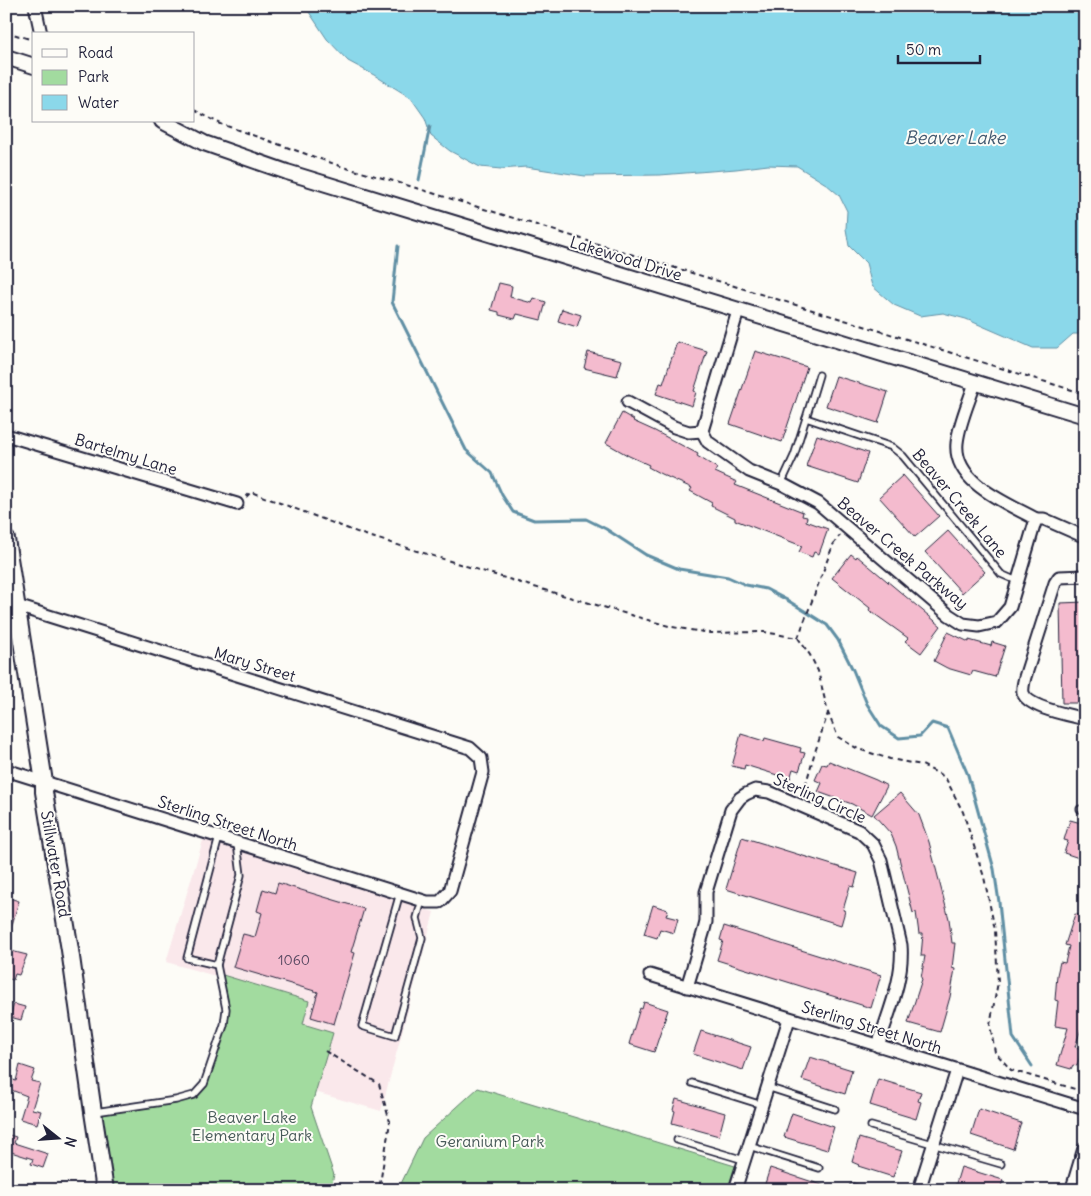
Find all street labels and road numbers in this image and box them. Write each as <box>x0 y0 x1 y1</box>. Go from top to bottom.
street label: Lakewood Drive <box>568 231 684 285</box>
street label: Bartelmy Lane <box>72 429 180 479</box>
street label: Beaver Creek Lane <box>909 444 1011 562</box>
street label: Beaver Creek Parkway <box>834 492 972 614</box>
street label: Mary Street <box>212 642 299 686</box>
street label: Sterling Circle <box>771 769 869 827</box>
street label: Sterling Street North <box>156 791 300 855</box>
street label: Stillwater Road <box>37 809 75 919</box>
street label: Sterling Street North <box>799 996 945 1058</box>

